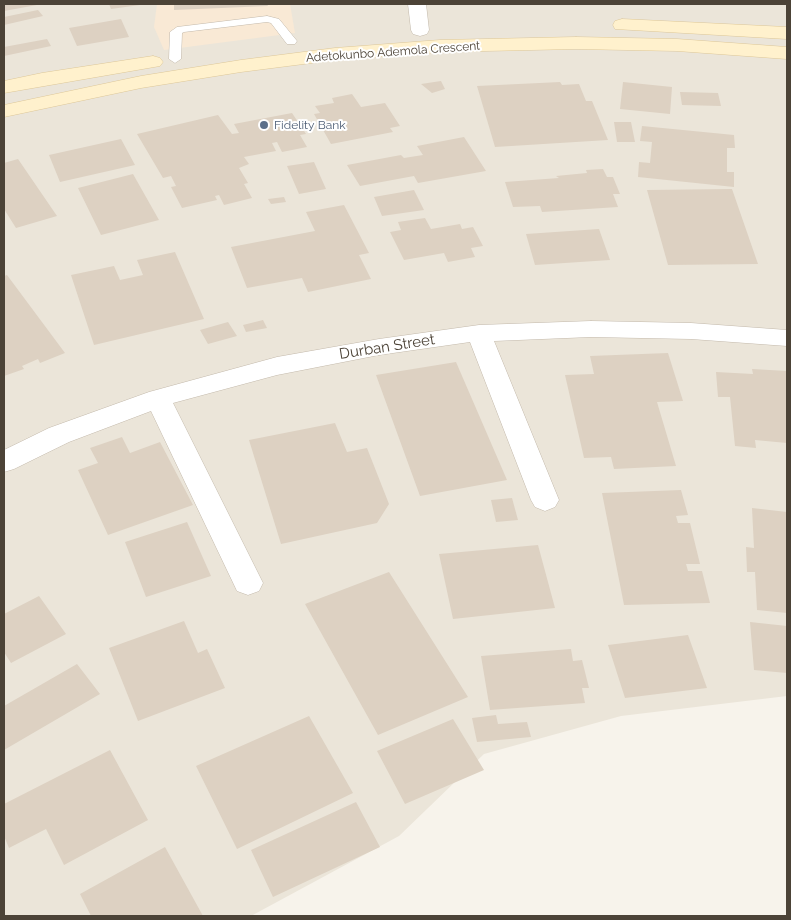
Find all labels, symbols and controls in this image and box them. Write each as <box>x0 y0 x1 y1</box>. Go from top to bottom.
street label: Adetokunbo Ademola Crescent <box>305 39 481 65</box>
place label: Fidelity Bank <box>274 118 346 132</box>
marker: Fidelity Bank <box>258 119 270 131</box>
street label: Durban Street <box>338 331 436 363</box>

